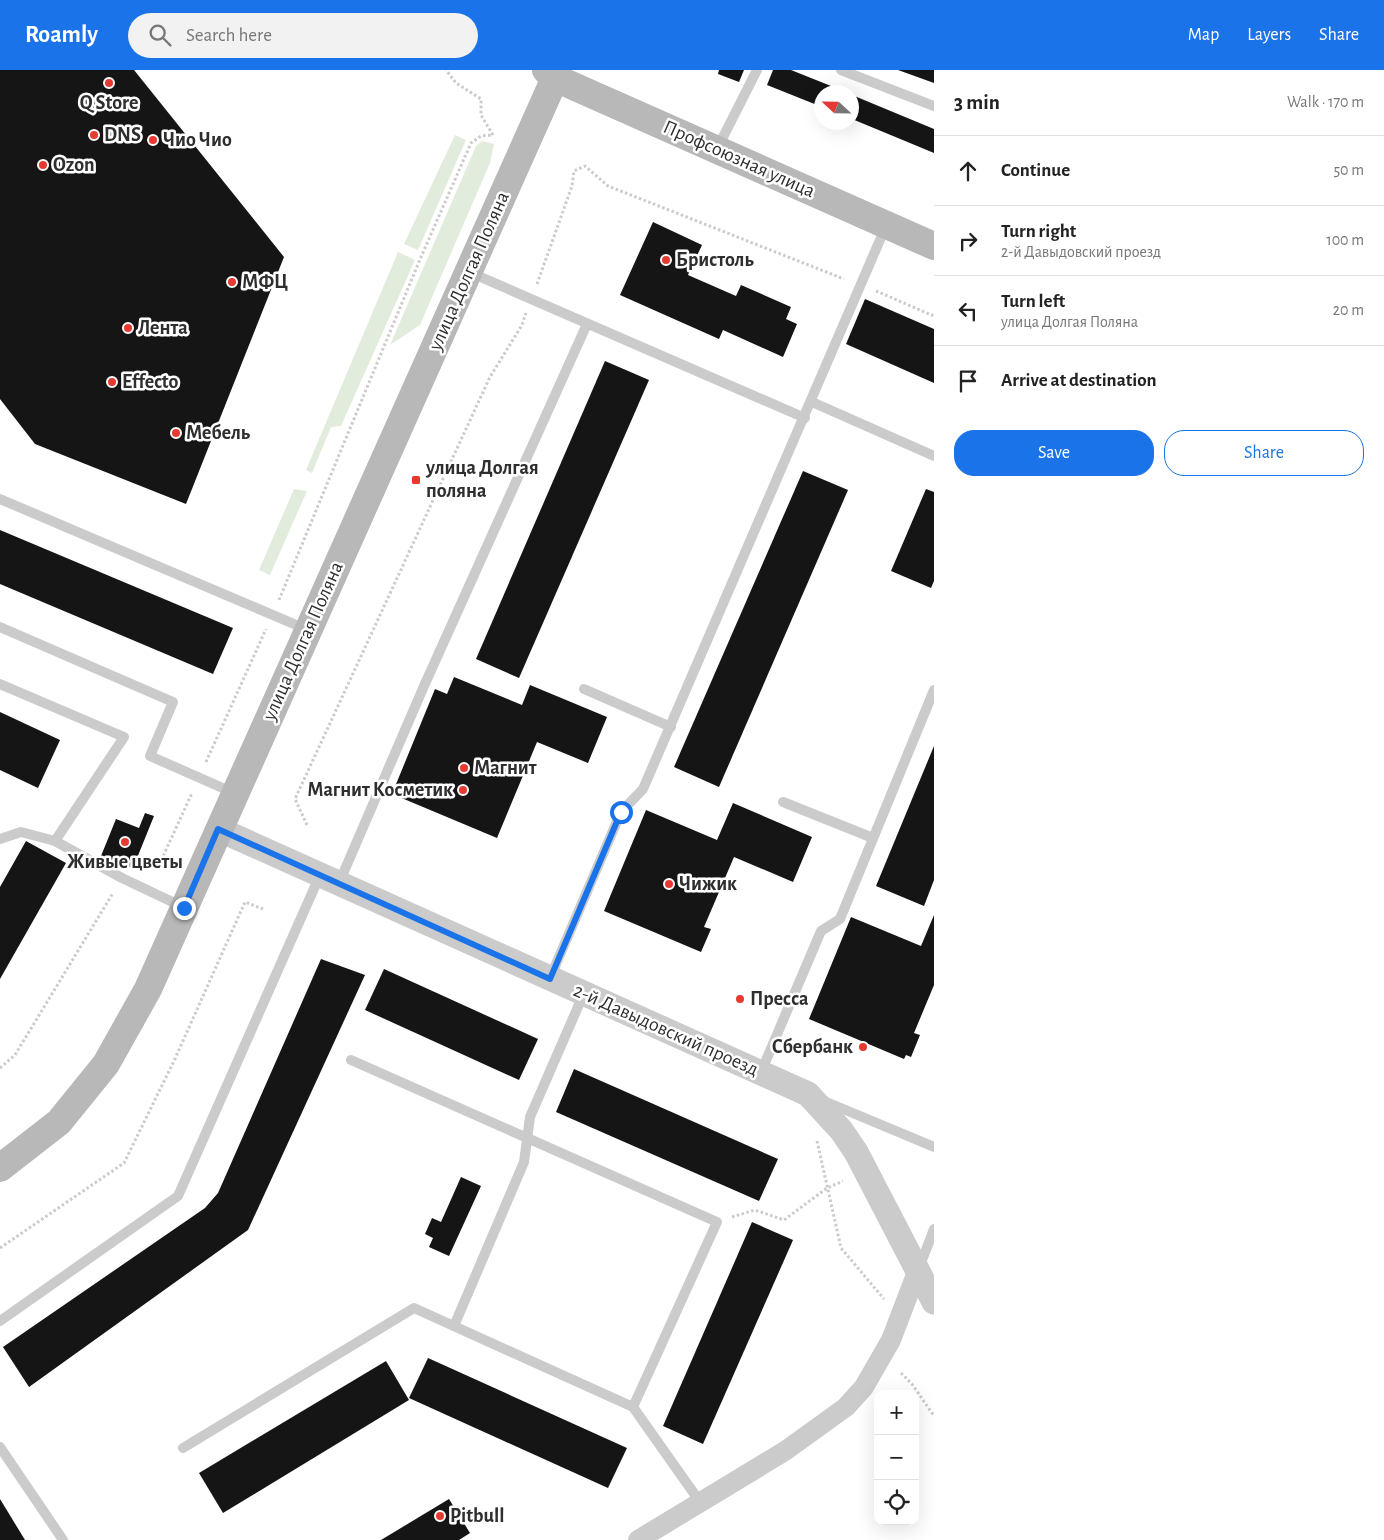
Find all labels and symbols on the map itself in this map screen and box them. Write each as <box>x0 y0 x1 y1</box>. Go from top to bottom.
marker: Q Store <box>103 77 115 89</box>
north arrow <box>814 85 859 130</box>
place label: Q Store <box>80 93 138 114</box>
street label: Профсоюзная улица <box>660 117 818 201</box>
place label: DNS <box>104 125 141 145</box>
marker: DNS <box>88 129 100 141</box>
place label: Чио Чио <box>163 130 232 150</box>
marker: Чио Чио <box>147 134 159 146</box>
place label: Ozon <box>53 155 95 175</box>
marker: Ozon <box>37 159 49 171</box>
street label: улица Долгая Поляна <box>425 189 513 354</box>
place label: Бристоль <box>676 250 754 270</box>
marker: Бристоль <box>660 254 672 266</box>
place label: МФЦ <box>242 272 288 292</box>
marker: МФЦ <box>226 276 238 288</box>
place label: Лента <box>138 318 188 338</box>
marker: Лента <box>122 322 134 334</box>
place label: Effecto <box>122 372 178 392</box>
marker: Effecto <box>106 376 118 388</box>
place label: Мебель <box>186 423 251 443</box>
marker: Мебель <box>170 427 182 439</box>
place label: улица Долгая поляна <box>425 458 539 501</box>
marker: улица Долгая поляна <box>410 474 422 486</box>
street label: улица Долгая Поляна <box>259 559 347 724</box>
place label: Магнит <box>474 758 537 778</box>
marker: Магнит <box>458 762 470 774</box>
place label: Магнит Косметик <box>307 780 453 800</box>
marker: Магнит Косметик <box>457 784 469 796</box>
route start <box>610 801 633 824</box>
marker: Живые цветы <box>119 836 131 848</box>
place label: Живые цветы <box>67 852 183 872</box>
place label: Чижик <box>679 874 737 894</box>
marker: Чижик <box>663 878 675 890</box>
route end <box>173 897 196 920</box>
street label: 2-й Давыдовский проезд <box>570 980 762 1080</box>
place label: Пресса <box>750 989 809 1009</box>
marker: Пресса <box>734 993 746 1005</box>
place label: Сбербанк <box>772 1037 853 1057</box>
marker: Сбербанк <box>857 1041 869 1053</box>
place label: Pitbull <box>450 1506 504 1526</box>
marker: Pitbull <box>434 1510 446 1522</box>

